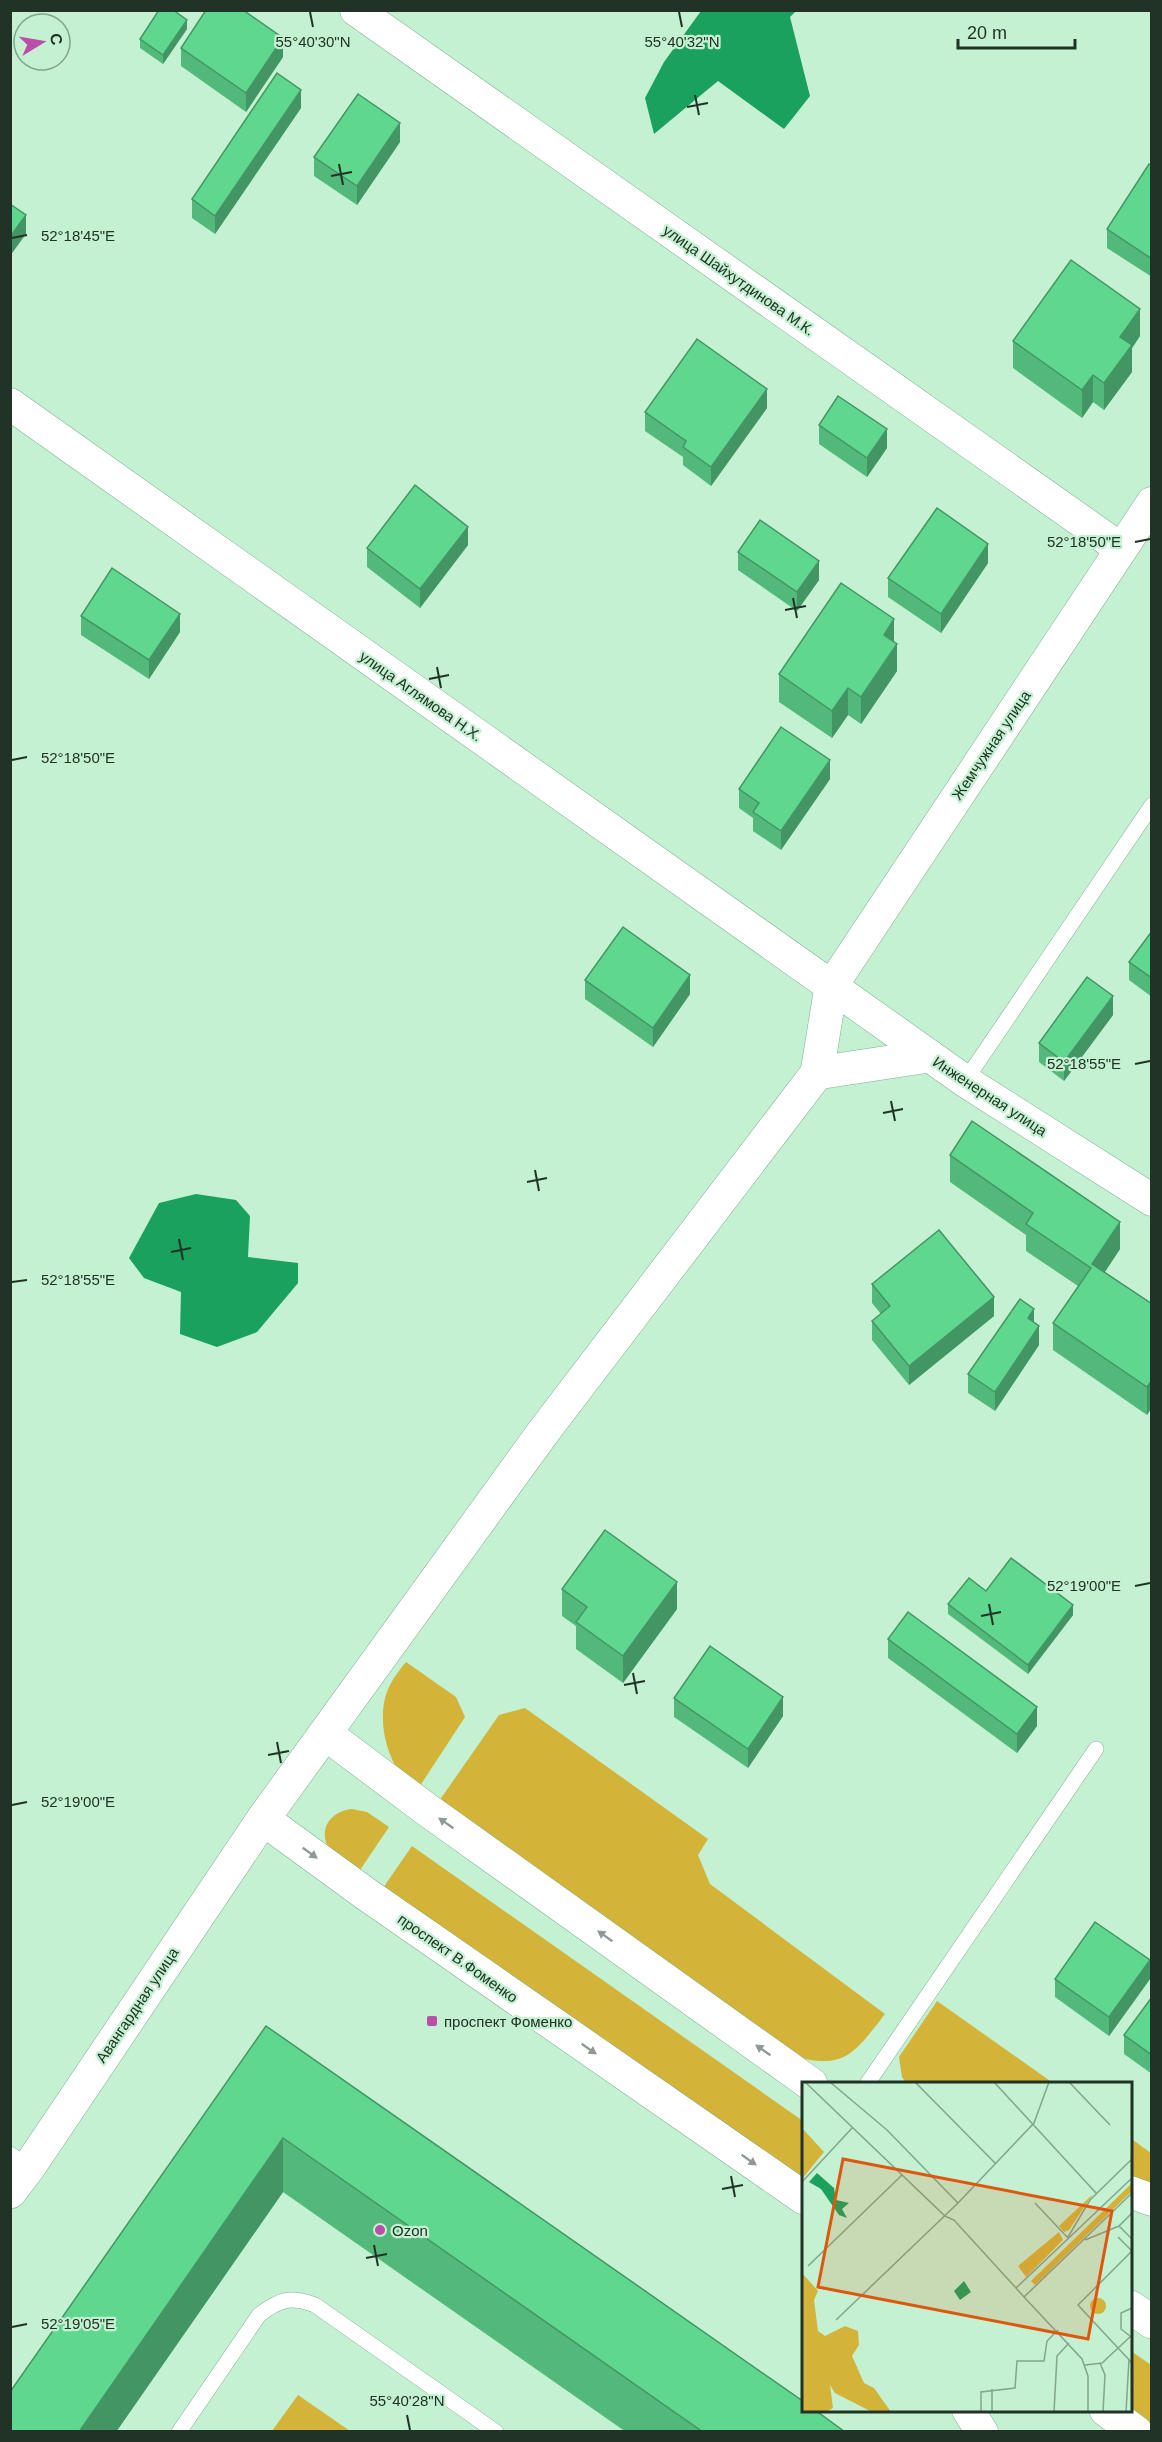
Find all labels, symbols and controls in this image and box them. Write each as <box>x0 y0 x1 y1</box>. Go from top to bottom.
north arrow <box>12 12 72 72</box>
scale bar <box>958 12 1075 50</box>
text: 20 m <box>967 23 1007 43</box>
text: С <box>47 32 66 47</box>
text: 55°40'30"N <box>275 33 351 50</box>
text: 55°40'32"N <box>644 33 720 50</box>
street label: улица Шайхутдинова М.К. <box>660 221 818 339</box>
text: 52°18'45"E <box>41 227 115 244</box>
text: 52°18'50"E <box>1047 533 1121 550</box>
street label: улица Аглямова Н.Х. <box>357 647 485 745</box>
street label: Жемчужная улица <box>948 687 1034 803</box>
text: 52°18'50"E <box>41 749 115 766</box>
street label: Инженерная улица <box>930 1053 1051 1140</box>
text: 52°18'55"E <box>1047 1055 1121 1072</box>
text: 52°18'55"E <box>41 1271 115 1288</box>
text: 52°19'00"E <box>1047 1577 1121 1594</box>
text: 52°19'00"E <box>41 1793 115 1810</box>
one-way arrow <box>438 1817 454 1829</box>
one-way arrow <box>302 1847 318 1859</box>
street label: проспект В.Фоменко <box>395 1910 521 2006</box>
one-way arrow <box>597 1930 613 1942</box>
street label: Авангардная улица <box>92 1944 182 2066</box>
place label: проспект Фоменко <box>444 2013 572 2030</box>
marker: проспект Фоменко <box>425 2014 439 2028</box>
one-way arrow <box>580 2043 596 2055</box>
one-way arrow <box>756 2044 771 2056</box>
inset map <box>802 2082 1132 2412</box>
one-way arrow <box>741 2154 757 2165</box>
place label: Ozon <box>392 2222 428 2239</box>
marker: Ozon <box>373 2223 387 2237</box>
text: 52°19'05"E <box>41 2315 115 2332</box>
text: 55°40'28"N <box>369 2392 445 2409</box>

